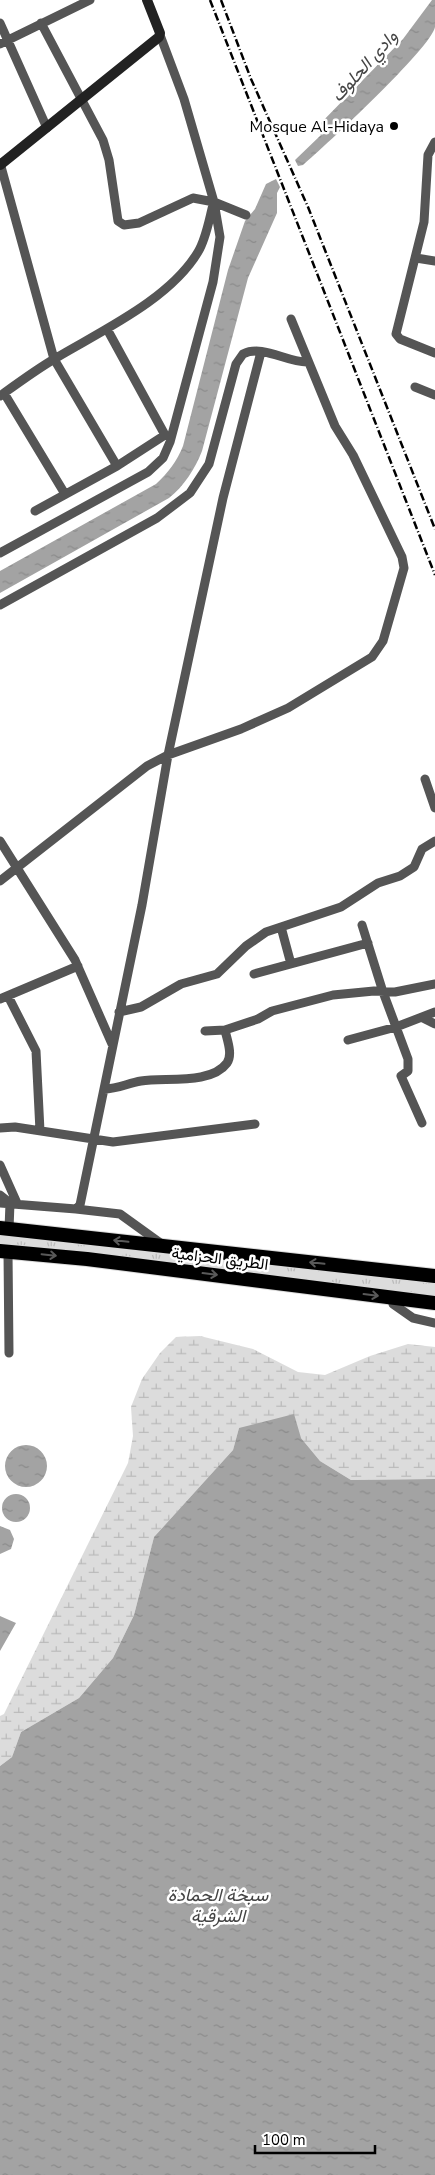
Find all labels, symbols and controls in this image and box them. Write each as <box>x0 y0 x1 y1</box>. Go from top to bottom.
water label: وادي الحلوف <box>325 25 405 109</box>
place label: Mosque Al-Hidaya <box>250 116 384 138</box>
marker: Mosque Al-Hidaya <box>388 120 400 132</box>
one-way arrow <box>113 1236 129 1246</box>
street label: الطريق الحزامية <box>170 1242 270 1276</box>
one-way arrow <box>40 1250 56 1260</box>
one-way arrow <box>309 1258 325 1268</box>
one-way arrow <box>202 1269 218 1279</box>
one-way arrow <box>363 1290 379 1300</box>
water label: سبخة الحمادة الشرقية <box>168 1883 269 1928</box>
scale bar <box>255 2122 375 2154</box>
text: 100 m <box>262 2130 306 2150</box>

